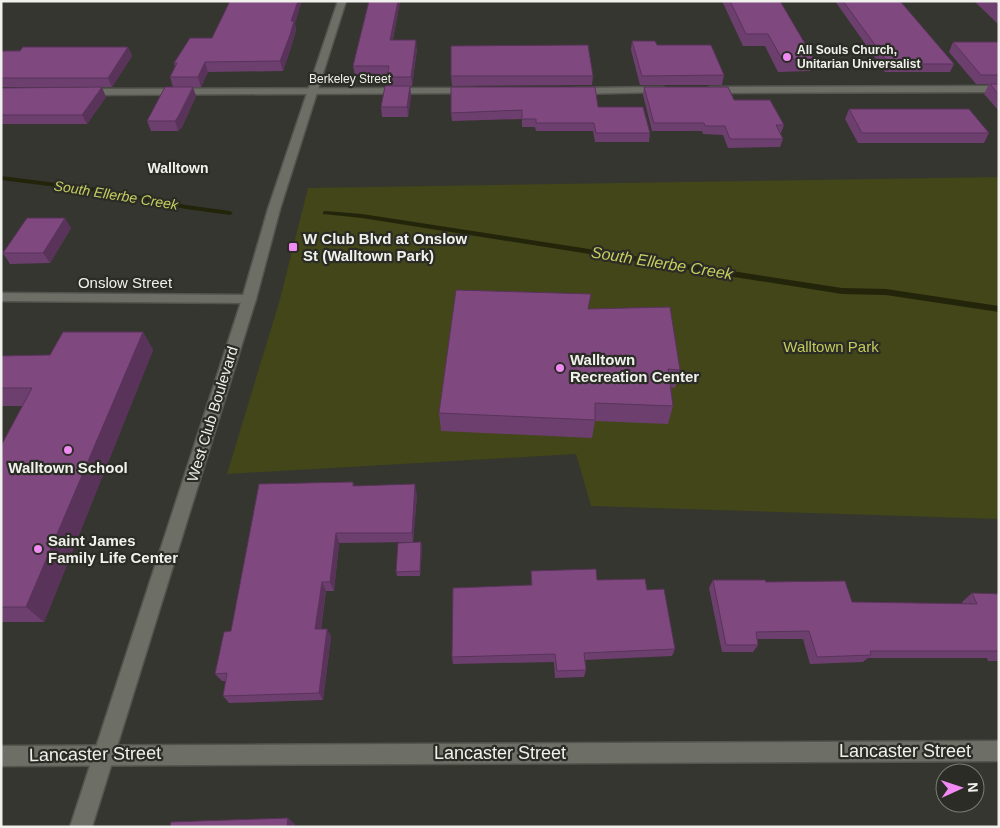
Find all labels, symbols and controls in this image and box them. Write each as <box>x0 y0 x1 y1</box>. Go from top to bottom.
place label: All Souls Church, Unitarian Universalist <box>797 43 920 71</box>
marker: All Souls Church, Unitarian Universalist <box>781 51 793 63</box>
street label: Berkeley Street <box>309 72 392 86</box>
district label: Walltown <box>148 160 208 176</box>
water label: South Ellerbe Creek <box>53 177 180 213</box>
place label: W Club Blvd at Onslow St (Walltown Park) <box>303 230 467 264</box>
marker: W Club Blvd at Onslow St (Walltown Park) <box>287 241 299 253</box>
water label: South Ellerbe Creek <box>590 243 735 283</box>
street label: Onslow Street <box>78 274 173 291</box>
park label: Walltown Park <box>783 338 879 355</box>
street label: West Club Boulevard <box>183 344 241 484</box>
place label: Walltown Recreation Center <box>570 351 699 385</box>
marker: Walltown Recreation Center <box>554 362 566 374</box>
marker: Walltown School <box>62 444 74 456</box>
place label: Walltown School <box>8 459 128 476</box>
place label: Saint James Family Life Center <box>48 532 178 566</box>
marker: Saint James Family Life Center <box>32 543 44 555</box>
street label: Lancaster Street <box>839 741 971 761</box>
street label: Lancaster Street <box>29 743 161 765</box>
street label: Lancaster Street <box>434 743 566 763</box>
north arrow <box>935 763 985 813</box>
text: N <box>965 782 981 793</box>

